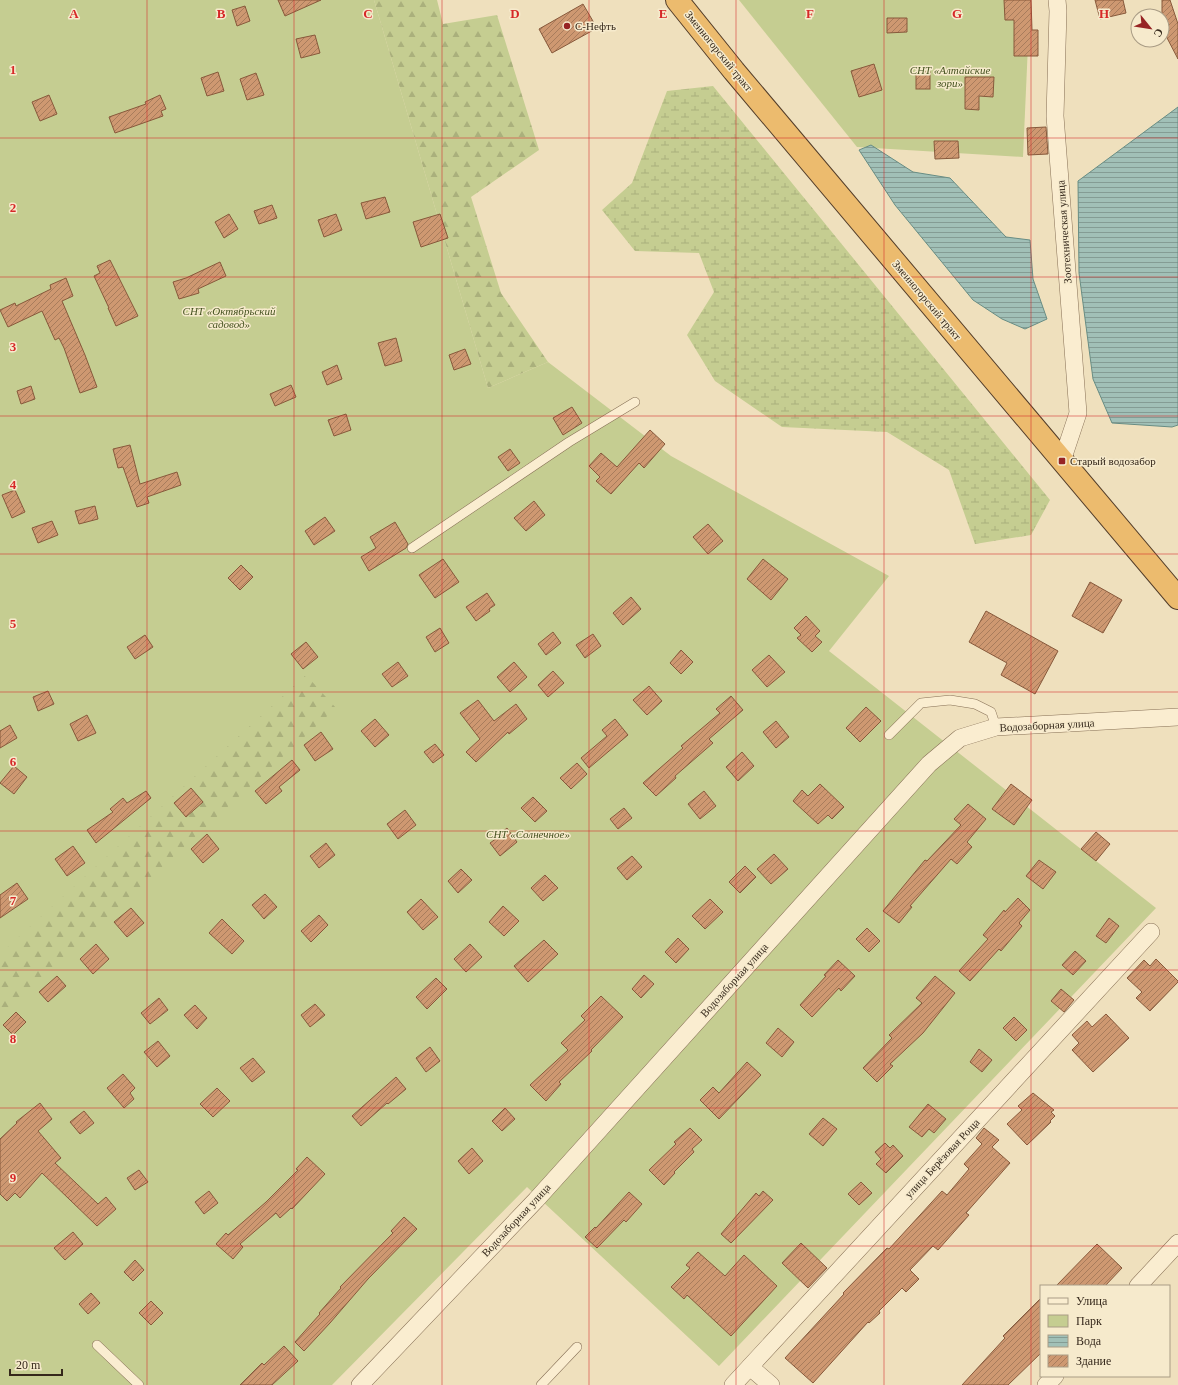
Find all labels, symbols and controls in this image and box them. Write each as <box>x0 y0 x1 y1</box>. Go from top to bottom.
text: A <box>69 6 79 21</box>
text: B <box>217 6 226 21</box>
text: C <box>363 6 373 21</box>
text: D <box>510 6 520 21</box>
text: E <box>659 6 667 21</box>
text: F <box>806 6 814 21</box>
text: G <box>952 6 962 21</box>
text: H <box>1099 6 1109 21</box>
street label: Змеиногорский тракт <box>683 8 755 94</box>
north arrow <box>1130 8 1170 48</box>
place label: С-Нефть <box>575 20 616 32</box>
marker: С-Нефть <box>562 21 572 31</box>
text: С <box>1151 27 1166 39</box>
text: 1 <box>10 62 16 77</box>
park label: СНТ «Алтайские зори» <box>910 64 990 89</box>
street label: Зоотехническая улица <box>1054 180 1074 284</box>
text: 2 <box>10 200 16 215</box>
street label: Змеиногорский тракт <box>890 258 964 342</box>
park label: СНТ «Октябрьский садовод» <box>183 305 276 330</box>
text: 3 <box>10 339 17 354</box>
place label: Старый водозабор <box>1070 455 1156 467</box>
marker: Старый водозабор <box>1057 456 1067 466</box>
text: 4 <box>10 477 17 492</box>
text: 5 <box>10 616 17 631</box>
street label: Водозаборная улица <box>999 717 1095 733</box>
text: 6 <box>10 754 17 769</box>
park label: СНТ «Солнечное» <box>486 828 570 840</box>
text: 7 <box>10 893 17 908</box>
street label: Водозаборная улица <box>698 941 770 1019</box>
text: 8 <box>10 1031 17 1046</box>
street label: улица Берёзовая Роща <box>902 1116 982 1200</box>
text: 9 <box>10 1170 17 1185</box>
street label: Водозаборная улица <box>479 1181 553 1259</box>
legend <box>1040 1285 1170 1377</box>
text: Улица <box>1076 1294 1108 1308</box>
text: Парк <box>1076 1314 1102 1328</box>
text: Вода <box>1076 1334 1102 1348</box>
scale bar <box>10 1351 62 1377</box>
text: Здание <box>1076 1354 1111 1368</box>
text: 20 m <box>16 1358 41 1372</box>

